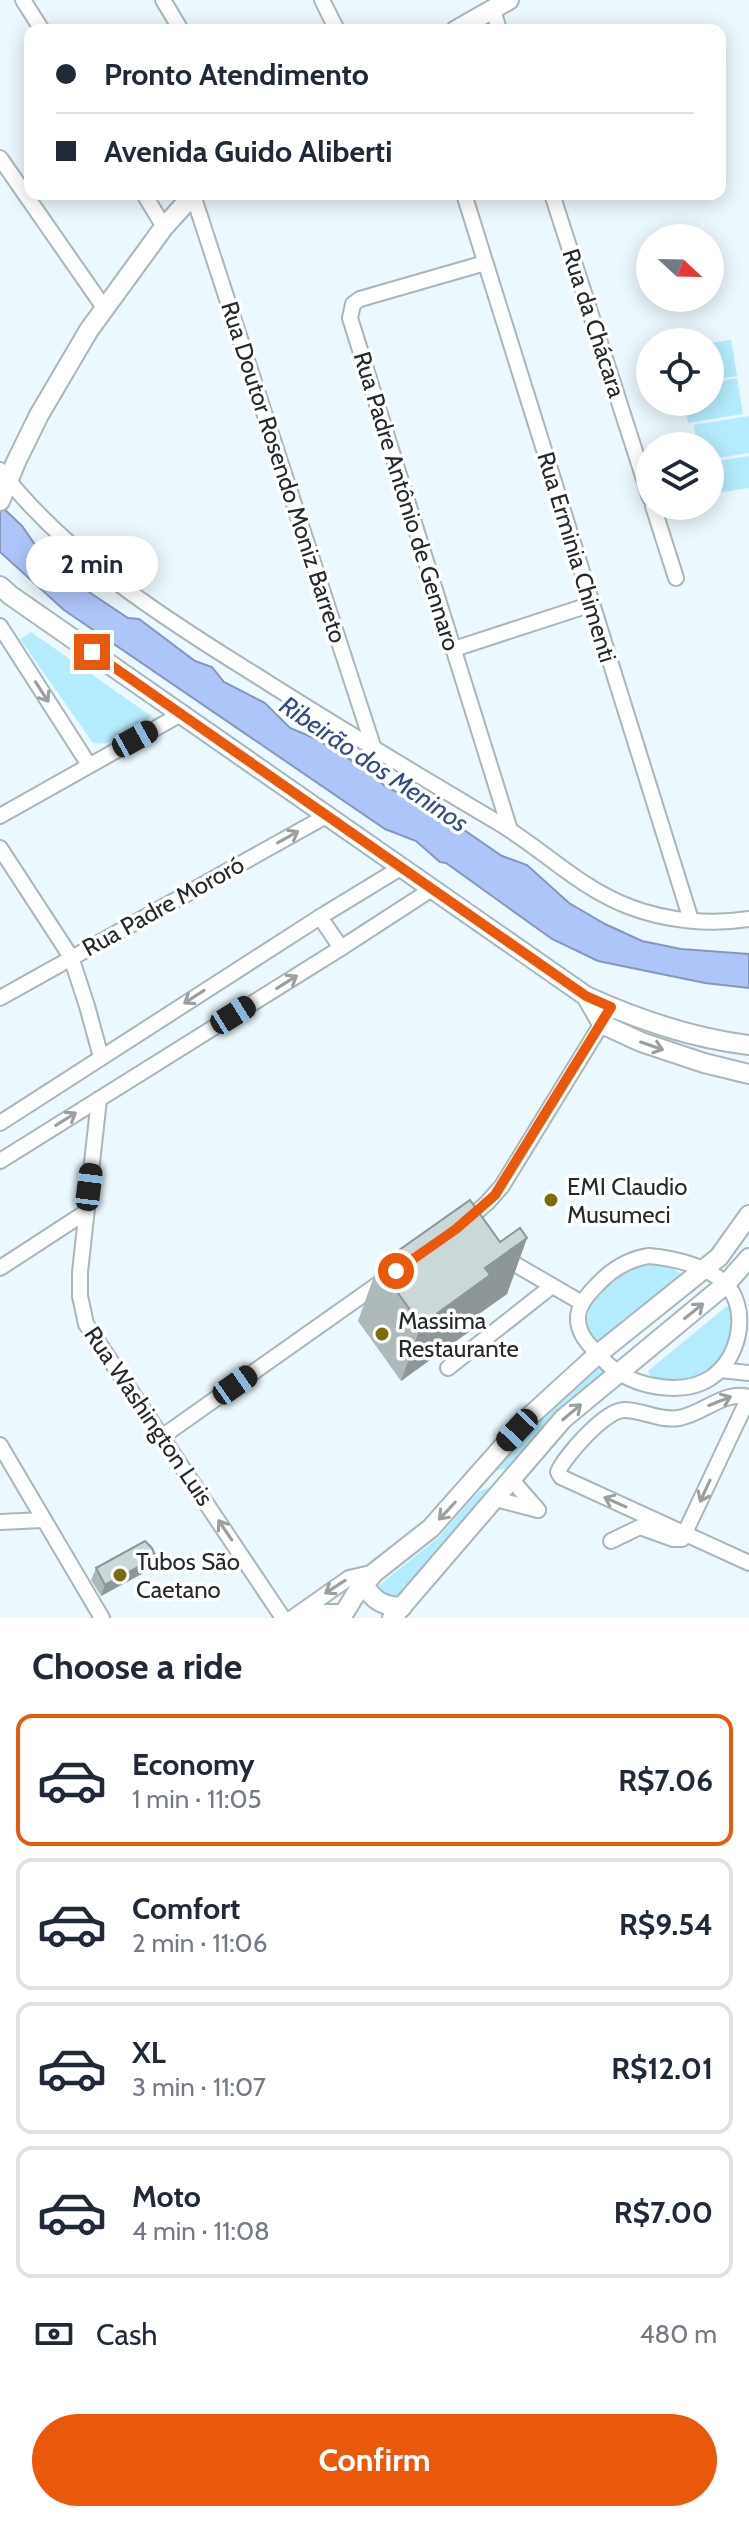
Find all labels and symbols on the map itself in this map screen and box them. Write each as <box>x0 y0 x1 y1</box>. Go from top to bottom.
north arrow <box>636 224 724 312</box>
street label: Rua da Chácara <box>556 245 632 401</box>
street label: Rua Doutor Rosendo Moniz Barreto <box>215 298 353 646</box>
street label: Rua Padre Antônio de Gennaro <box>348 348 466 654</box>
street label: Rua Erminia Chimenti <box>531 448 623 666</box>
callout: 2 min <box>26 536 158 592</box>
route end <box>74 634 110 670</box>
one-way arrow <box>35 680 51 703</box>
water label: Ribeirão dos Meninos <box>274 689 474 839</box>
car <box>108 717 162 761</box>
one-way arrow <box>276 828 299 844</box>
street label: Rua Padre Mororó <box>77 850 249 962</box>
one-way arrow <box>275 973 298 989</box>
one-way arrow <box>183 990 206 1006</box>
car <box>206 992 260 1038</box>
one-way arrow <box>640 1039 665 1054</box>
one-way arrow <box>54 1111 77 1127</box>
car <box>74 1162 104 1212</box>
place label: EMI Claudio Musumeci <box>567 1172 687 1229</box>
marker: EMI Claudio Musumeci <box>542 1191 560 1209</box>
route start <box>378 1253 414 1289</box>
one-way arrow <box>683 1302 704 1320</box>
place label: Massima Restaurante <box>398 1306 519 1363</box>
street label: Rua Washington Luis <box>78 1321 220 1511</box>
marker: Massima Restaurante <box>373 1325 391 1343</box>
car <box>208 1361 262 1409</box>
one-way arrow <box>707 1393 732 1407</box>
one-way arrow <box>561 1403 582 1421</box>
car <box>492 1404 542 1456</box>
one-way arrow <box>697 1478 712 1502</box>
one-way arrow <box>603 1493 627 1508</box>
one-way arrow <box>438 1501 457 1521</box>
one-way arrow <box>216 1519 232 1542</box>
place label: Tubos São Caetano <box>136 1547 240 1604</box>
marker: Tubos São Caetano <box>111 1566 129 1584</box>
one-way arrow <box>325 1579 347 1596</box>

